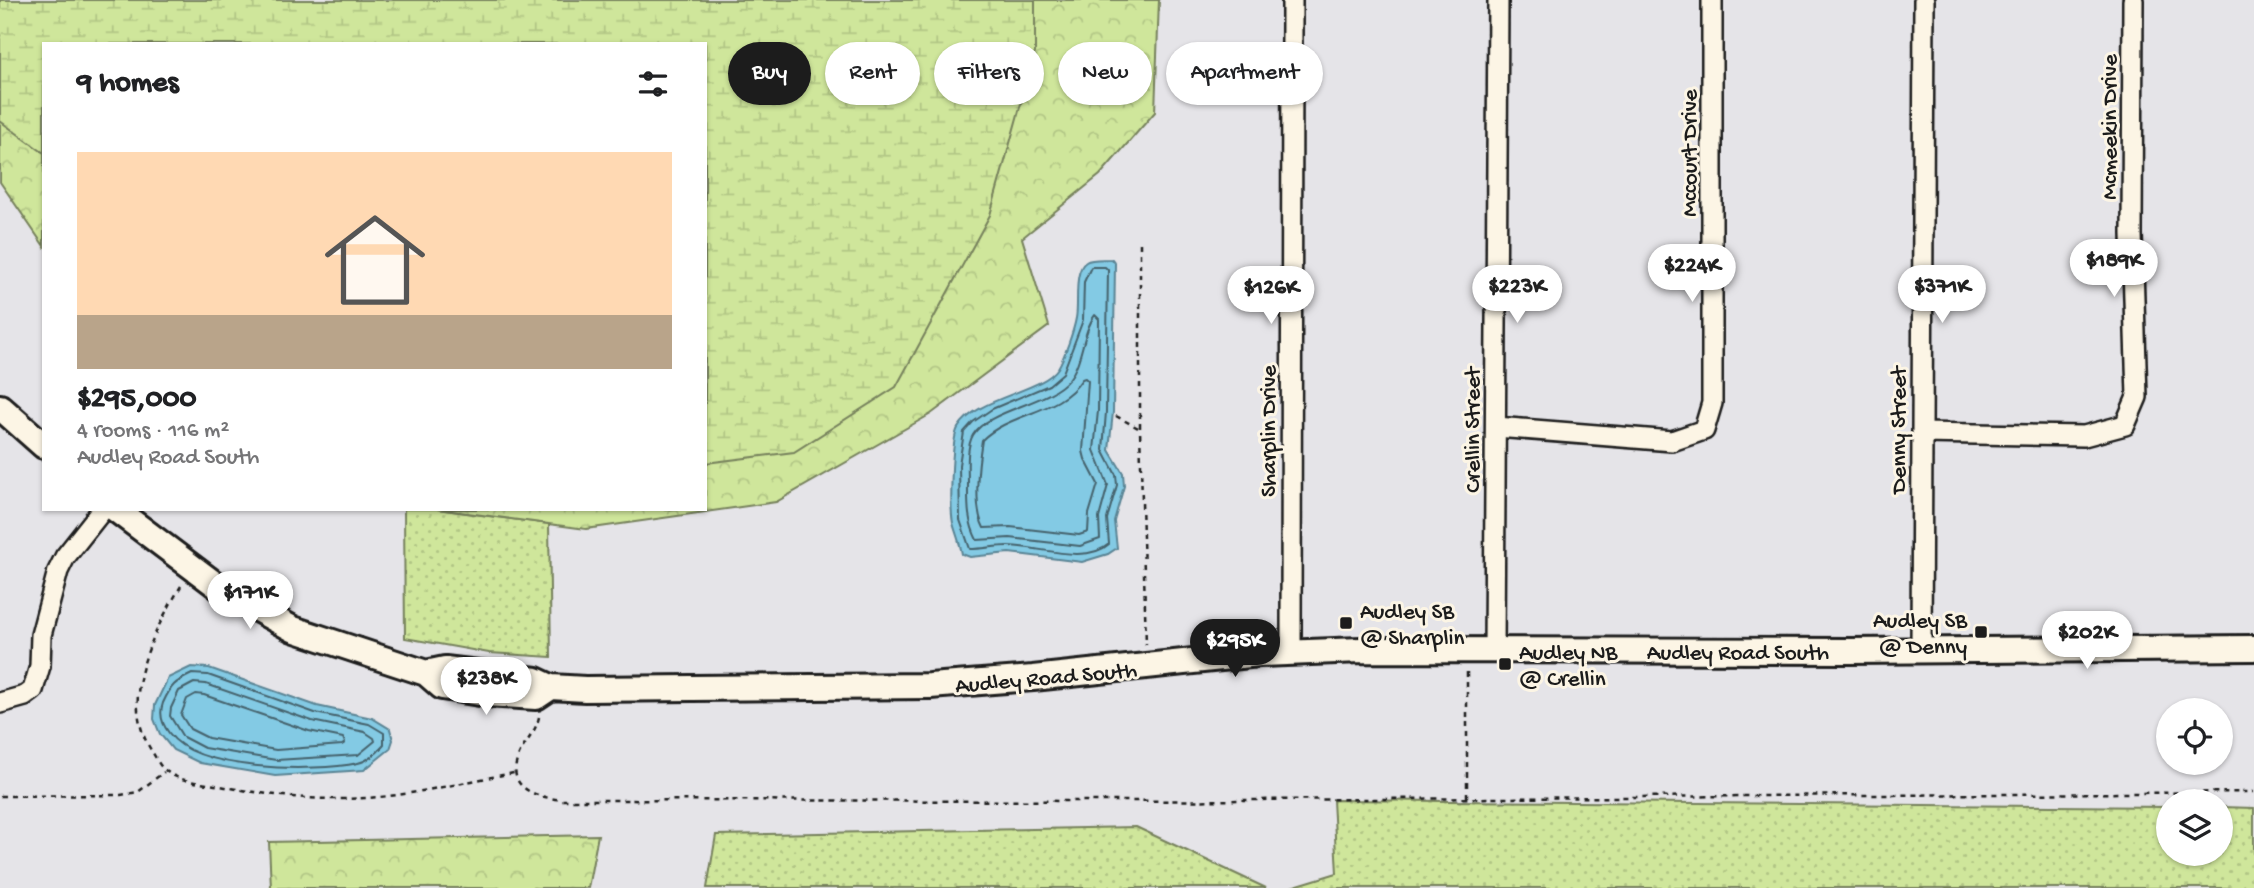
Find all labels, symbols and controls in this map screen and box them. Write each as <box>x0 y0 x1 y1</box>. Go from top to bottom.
chip: Buy <box>728 42 811 105</box>
chip: Rent <box>825 42 920 105</box>
chip: Filters <box>934 42 1044 105</box>
chip: New <box>1058 42 1152 105</box>
chip: Apartment <box>1166 42 1323 105</box>
street label: Mcmeekin Drive <box>2098 53 2125 200</box>
icon: filters <box>634 65 672 103</box>
text: 9 homes <box>77 67 179 102</box>
street label: Mccourt Drive <box>1678 88 1705 217</box>
icon: home <box>312 197 438 323</box>
pin: $189K <box>2065 240 2163 299</box>
pin: $224K <box>1643 244 1741 304</box>
text: $189K <box>2086 248 2142 275</box>
text: $224K <box>1664 253 1720 280</box>
pin: $126K <box>1222 266 1320 326</box>
pin: $223K <box>1468 266 1566 325</box>
pin: $371K <box>1893 266 1991 325</box>
text: $223K <box>1488 274 1546 301</box>
text: $371K <box>1914 274 1970 301</box>
text: $126K <box>1243 275 1299 302</box>
street label: Sharplin Drive <box>1257 364 1284 497</box>
street label: Denny Street <box>1887 365 1914 495</box>
street label: Crellin Street <box>1461 366 1488 493</box>
text: $295,000 <box>77 383 197 418</box>
text: 4 rooms · 116 m² <box>77 418 229 445</box>
text: Audley Road South <box>77 445 259 472</box>
pin: $171K <box>201 572 299 631</box>
text: $171K <box>223 580 277 607</box>
place label: Audley SB @ Sharplin <box>1360 600 1464 653</box>
place label: Audley SB @ Denny <box>1873 609 1968 662</box>
pin: $202K <box>2038 612 2136 671</box>
marker: Audley SB @ Sharplin <box>1338 615 1354 631</box>
pin: $295K <box>1186 620 1284 679</box>
text: $202K <box>2058 620 2116 647</box>
marker: Audley SB @ Denny <box>1973 624 1989 640</box>
text: $295K <box>1206 628 1264 655</box>
place label: Audley NB @ Crellin <box>1519 641 1619 694</box>
street label: Audley Road South <box>1647 641 1829 668</box>
marker: Audley NB @ Crellin <box>1497 656 1513 672</box>
pin: $238K <box>437 658 535 717</box>
street label: Audley Road South <box>954 658 1138 701</box>
text: $238K <box>457 666 515 693</box>
map controls <box>2156 698 2233 866</box>
button: locate <box>2156 698 2233 775</box>
button: layers <box>2156 789 2233 866</box>

